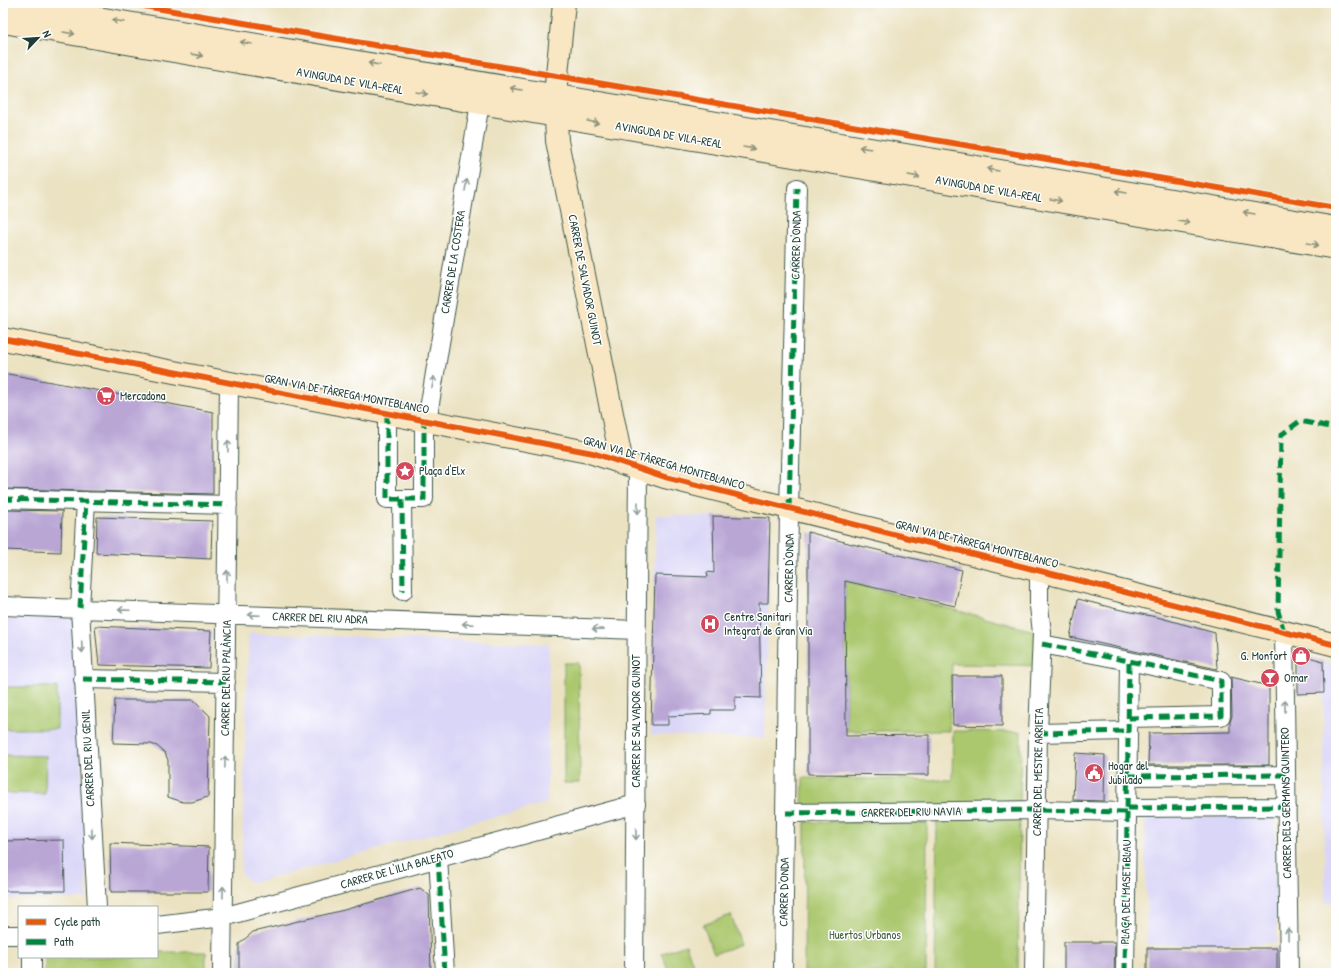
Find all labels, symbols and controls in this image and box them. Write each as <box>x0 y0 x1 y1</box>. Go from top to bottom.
one-way arrow <box>112 17 125 25</box>
north arrow <box>18 18 58 58</box>
text: N <box>39 28 55 40</box>
one-way arrow <box>62 29 75 37</box>
one-way arrow <box>240 39 253 47</box>
one-way arrow <box>190 51 203 59</box>
one-way arrow <box>368 60 381 68</box>
street label: AVINGUDA DE VILA-REAL <box>295 63 405 98</box>
one-way arrow <box>510 84 523 92</box>
one-way arrow <box>415 89 428 97</box>
street label: AVINGUDA DE VILA-REAL <box>614 117 724 152</box>
one-way arrow <box>586 118 599 126</box>
one-way arrow <box>742 144 755 152</box>
one-way arrow <box>859 144 872 152</box>
one-way arrow <box>987 166 1000 174</box>
street label: AVINGUDA DE VILA-REAL <box>934 171 1044 206</box>
one-way arrow <box>907 172 920 180</box>
one-way arrow <box>462 179 470 192</box>
one-way arrow <box>1115 187 1128 195</box>
one-way arrow <box>1049 197 1062 205</box>
street label: CARRER DE LA COSTERA <box>436 209 469 315</box>
one-way arrow <box>1243 209 1256 217</box>
street label: CARRER D'ONDA <box>786 210 805 280</box>
street label: CARRER DE SALVADOR GUINOT <box>564 213 607 347</box>
one-way arrow <box>1177 218 1190 226</box>
one-way arrow <box>1306 240 1319 248</box>
street label: GRAN VIA DE TÀRREGA MONTEBLANCO <box>263 369 431 418</box>
one-way arrow <box>429 376 437 389</box>
supermarket icon: Mercadona <box>95 385 117 407</box>
place label: Mercadona <box>120 387 166 404</box>
street label: GRAN VIA DE TÀRREGA MONTEBLANCO <box>581 431 747 494</box>
one-way arrow <box>225 440 232 453</box>
place icon: Plaça d'Elx <box>394 460 416 482</box>
place label: Plaça d'Elx <box>419 462 465 479</box>
one-way arrow <box>634 501 642 514</box>
street label: GRAN VIA DE TÀRREGA MONTEBLANCO <box>894 515 1061 572</box>
street label: CARRER D'ONDA <box>779 533 798 603</box>
one-way arrow <box>223 570 231 583</box>
one-way arrow <box>118 606 131 614</box>
street label: CARRER DEL RIU ADRA <box>272 607 368 628</box>
place label: Centre Sanitari Integrat de Gran Via <box>724 608 813 639</box>
one-way arrow <box>248 611 261 619</box>
hospital icon: Centre Sanitari Integrat de Gran Via <box>699 613 721 635</box>
street label: CARRER DEL RIU PALÀNCIA <box>216 620 235 736</box>
one-way arrow <box>462 620 475 627</box>
one-way arrow <box>592 625 605 632</box>
one-way arrow <box>78 640 85 653</box>
shop icon: G. Monfort <box>1290 645 1312 667</box>
place label: G. Monfort <box>1241 647 1288 664</box>
street label: CARRER DE SALVADOR GUINOT <box>627 654 644 788</box>
bar icon: Omar <box>1259 667 1281 689</box>
place label: Omar <box>1284 669 1309 686</box>
one-way arrow <box>1281 700 1289 713</box>
street label: CARRER DEL MESTRE ARRIETA <box>1028 707 1047 836</box>
street label: CARRER DEL RIU GENIL <box>76 708 99 807</box>
street label: CARRER DELS GERMANS QUINTERO <box>1276 727 1295 879</box>
one-way arrow <box>221 756 229 769</box>
place label: Hogar del Jubilado <box>1108 757 1149 788</box>
public building icon: Hogar del Jubilado <box>1083 762 1105 784</box>
street label: CARRER DEL RIU NAVIA <box>861 802 961 821</box>
one-way arrow <box>89 826 96 839</box>
one-way arrow <box>632 827 639 840</box>
street label: PLAÇA DEL MASET BLAU <box>1116 839 1135 944</box>
street label: CARRER DE L'ILLA BALEATO <box>338 844 456 893</box>
street label: CARRER D'ONDA <box>774 857 793 927</box>
one-way arrow <box>219 886 227 899</box>
legend <box>18 906 158 958</box>
text: Cycle path <box>54 913 100 930</box>
park label: Huertos Urbanos <box>829 926 901 943</box>
one-way arrow <box>1284 928 1292 941</box>
text: Path <box>54 933 74 950</box>

